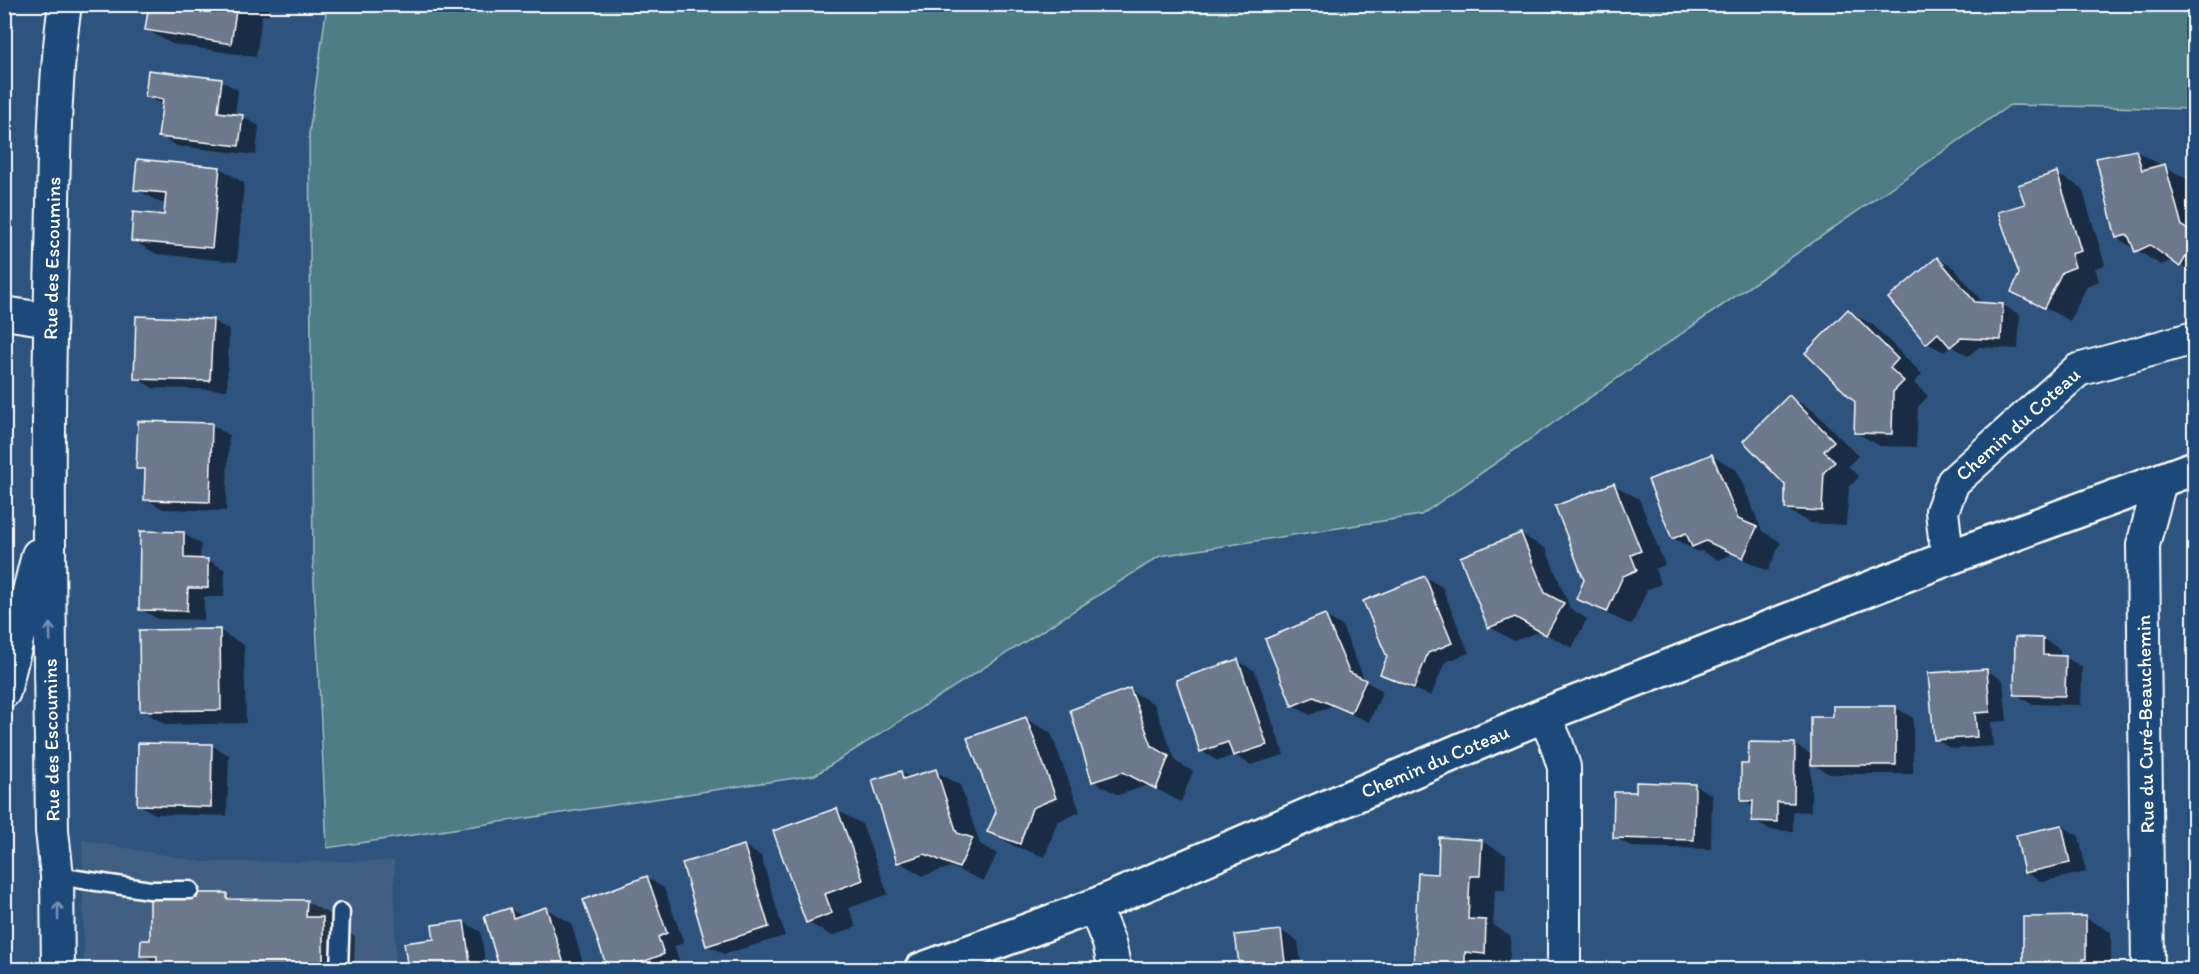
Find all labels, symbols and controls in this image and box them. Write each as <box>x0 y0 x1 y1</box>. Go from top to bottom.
street label: Rue des Escoumins <box>38 176 65 340</box>
street label: Chemin du Coteau <box>1951 362 2085 486</box>
street label: Rue du Curé-Beauchemin <box>2131 615 2159 833</box>
one-way arrow <box>44 623 56 643</box>
street label: Rue des Escoumins <box>38 658 64 822</box>
street label: Chemin du Coteau <box>1357 719 1513 803</box>
one-way arrow <box>52 902 63 922</box>

